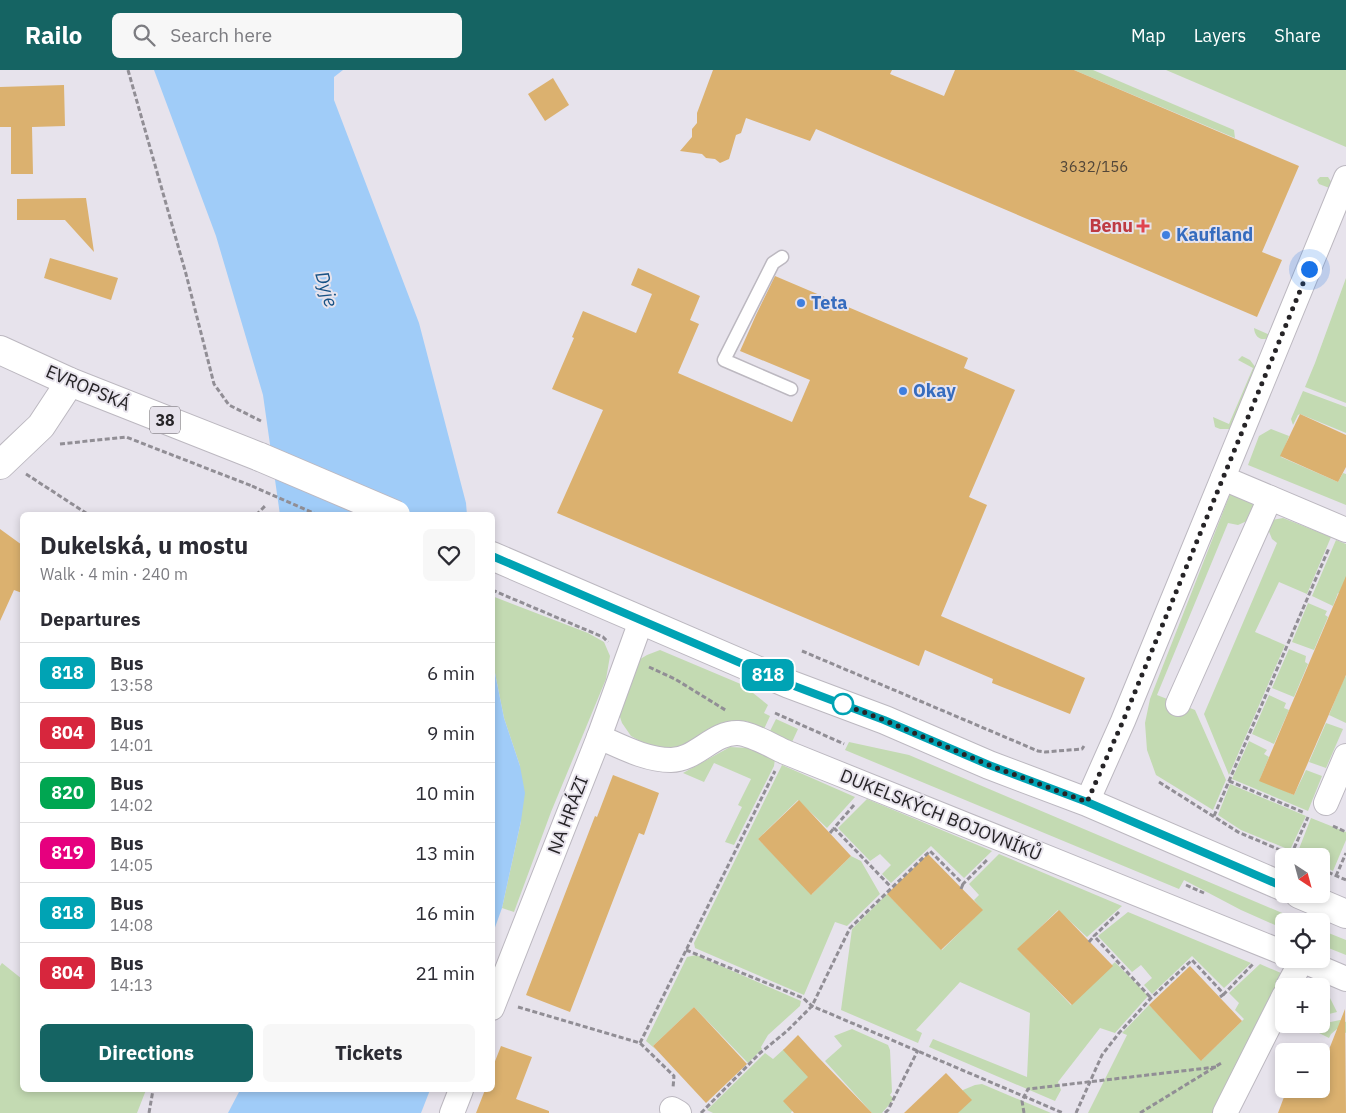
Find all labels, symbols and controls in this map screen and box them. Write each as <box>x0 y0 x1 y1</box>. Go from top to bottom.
search box <box>112 13 462 58</box>
text: Railo <box>25 19 82 51</box>
icon: search <box>130 21 158 49</box>
text: Search here <box>170 23 272 47</box>
text: Map <box>1131 24 1166 47</box>
text: Layers <box>1194 24 1246 47</box>
text: Share <box>1274 24 1321 47</box>
house number: 3632/156 <box>1060 157 1128 176</box>
place label: Benu <box>1089 214 1133 237</box>
marker: Benu <box>1137 220 1149 232</box>
place label: Kaufland <box>1176 223 1253 246</box>
marker: Kaufland <box>1160 229 1172 241</box>
your location <box>1297 257 1322 282</box>
water label: Dyje <box>310 268 344 310</box>
place label: Teta <box>811 291 848 314</box>
marker: Teta <box>795 297 807 309</box>
street label: EVROPSKÁ <box>42 359 134 416</box>
place label: Okay <box>913 379 956 402</box>
marker: Okay <box>897 385 909 397</box>
road number: 38 <box>150 406 180 434</box>
text: Dukelská, u mostu <box>40 529 248 561</box>
button: heart <box>423 529 475 581</box>
text: Walk · 4 min · 240 m <box>40 564 188 584</box>
text: Departures <box>40 607 140 631</box>
text: Bus <box>110 651 144 675</box>
line badge: 818 <box>739 659 797 691</box>
text: 818 <box>51 661 84 684</box>
text: 6 min <box>427 661 475 685</box>
text: 818 <box>752 663 784 686</box>
text: 13:58 <box>110 675 153 695</box>
unlabelled marker <box>832 693 854 715</box>
text: Bus <box>110 711 144 735</box>
text: 804 <box>51 721 84 744</box>
text: 9 min <box>427 721 475 745</box>
text: 14:01 <box>110 735 153 755</box>
street label: DUKELSKÝCH BOJOVNÍKŮ <box>837 763 1046 866</box>
text: Bus <box>110 771 144 795</box>
street label: NA HRÁZI <box>542 772 593 857</box>
text: 820 <box>51 781 84 804</box>
text: 10 min <box>416 781 475 805</box>
text: 14:02 <box>110 795 153 815</box>
text: Bus <box>110 831 144 855</box>
text: 819 <box>51 841 84 864</box>
text: 13 min <box>416 841 475 865</box>
north arrow <box>1275 848 1330 902</box>
map controls <box>1275 848 1330 1098</box>
text: 14:05 <box>110 855 153 875</box>
text: Bus <box>110 891 144 915</box>
text: 818 <box>51 901 84 924</box>
text: 16 min <box>416 901 475 925</box>
button: locate <box>1275 913 1330 968</box>
text: 14:08 <box>110 915 153 935</box>
text: Bus <box>110 951 144 975</box>
text: 804 <box>51 961 84 984</box>
text: 21 min <box>416 961 475 985</box>
text: 14:13 <box>110 975 153 995</box>
button: + <box>1275 978 1330 1033</box>
button: Directions <box>40 1024 253 1082</box>
button: Tickets <box>263 1024 475 1082</box>
button: − <box>1275 1043 1330 1098</box>

